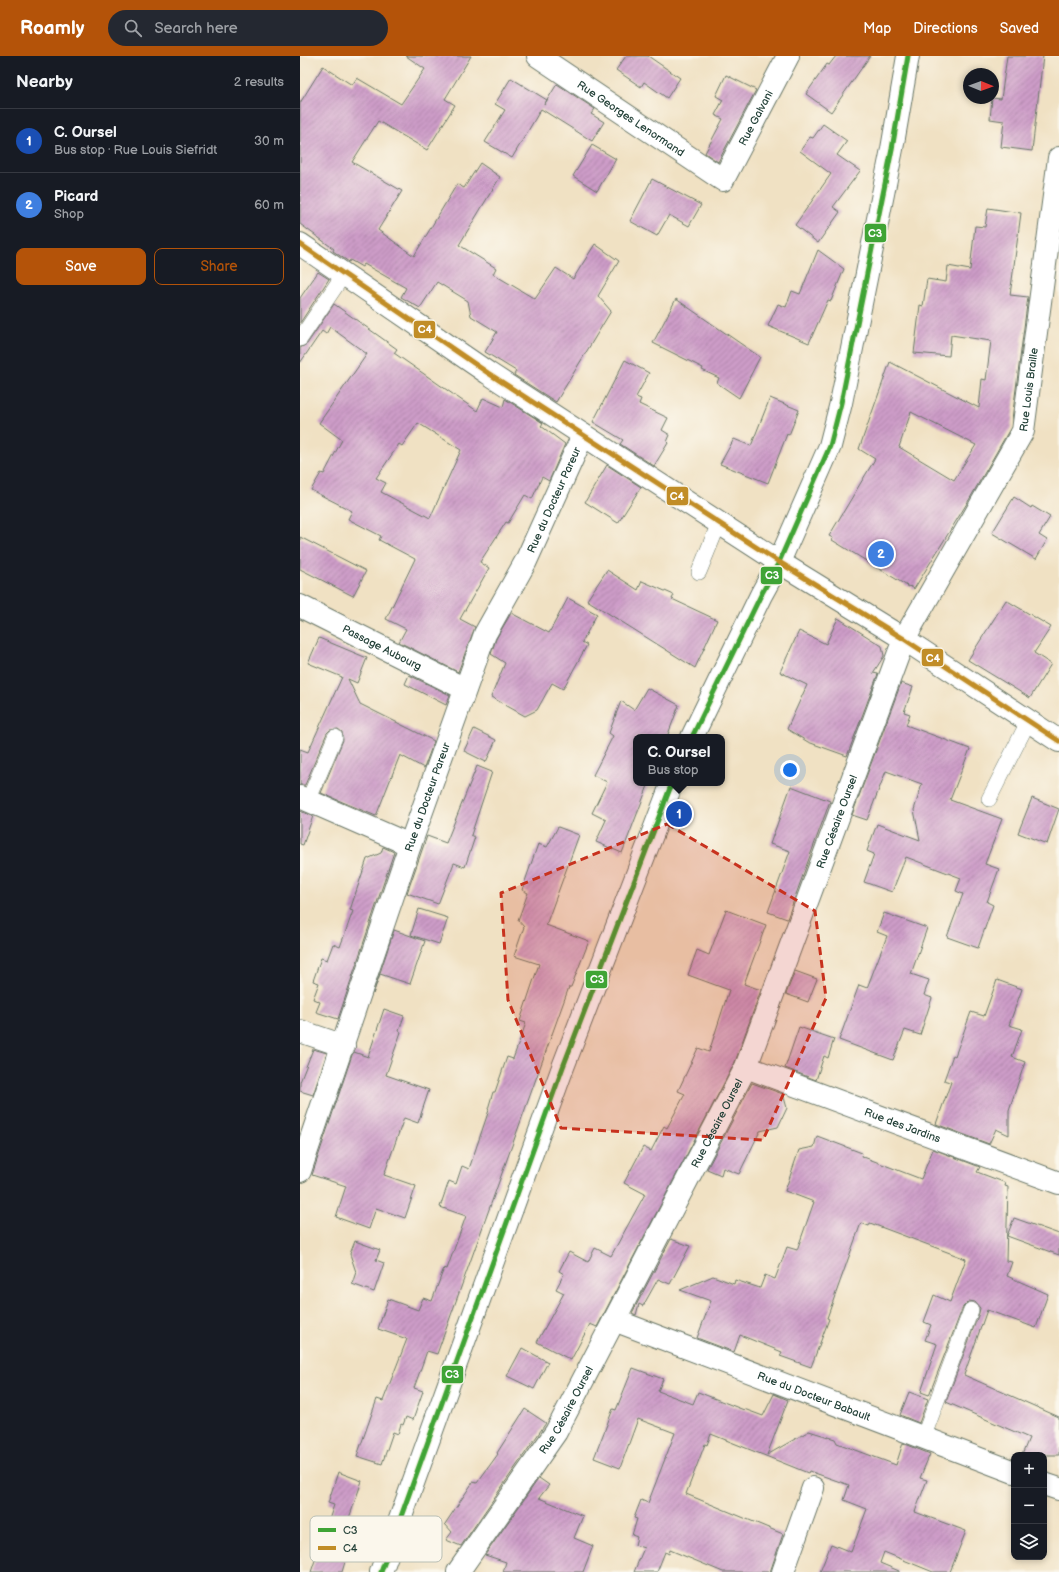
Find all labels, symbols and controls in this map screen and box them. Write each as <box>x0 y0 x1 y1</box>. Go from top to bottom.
search box <box>108 10 388 46</box>
text: Roamly <box>20 17 84 40</box>
icon: search <box>122 17 144 39</box>
text: Search here <box>154 19 238 38</box>
text: Map <box>863 20 891 37</box>
text: Directions <box>913 20 978 37</box>
text: Saved <box>1000 20 1039 37</box>
north arrow <box>963 68 999 104</box>
text: Nearby <box>16 72 73 92</box>
text: 2 results <box>234 74 284 90</box>
street label: Rue Georges Lenormand <box>575 78 687 159</box>
street label: Rue Galvani <box>736 88 776 148</box>
text: C. Oursel <box>54 123 117 142</box>
text: 1 <box>26 133 32 149</box>
text: 30 m <box>254 133 284 149</box>
text: Bus stop · Rue Louis Siefridt <box>54 142 217 158</box>
text: Picard <box>54 187 98 206</box>
text: 2 <box>25 197 33 213</box>
text: 60 m <box>254 197 284 213</box>
text: Shop <box>54 206 84 222</box>
line badge: C3 <box>864 223 887 243</box>
text: C3 <box>868 227 883 240</box>
button: Save <box>16 248 146 285</box>
button: Share <box>154 248 284 285</box>
line badge: C4 <box>413 320 436 339</box>
text: C4 <box>418 323 433 336</box>
street label: Rue Louis Braille <box>1017 347 1041 432</box>
street label: Rue du Docteur Pareur <box>525 444 584 555</box>
line badge: C4 <box>666 486 689 506</box>
text: C4 <box>670 490 685 503</box>
pin: 2 <box>868 539 894 569</box>
line badge: C3 <box>760 566 783 585</box>
text: C3 <box>765 569 780 582</box>
street label: Passage Aubourg <box>340 622 424 673</box>
line badge: C4 <box>921 648 944 667</box>
text: C4 <box>926 652 941 665</box>
popup <box>633 734 725 786</box>
street label: Rue du Docteur Pareur <box>402 740 453 853</box>
text: C. Oursel <box>648 743 710 762</box>
your location <box>780 760 800 780</box>
text: Bus stop <box>648 762 699 778</box>
street label: Rue Césaire Oursel <box>814 773 860 870</box>
pin: 1 <box>666 799 692 829</box>
line badge: C3 <box>585 970 608 989</box>
text: C3 <box>590 973 605 986</box>
street label: Rue Césaire Oursel <box>689 1077 746 1170</box>
street label: Rue des Jardins <box>863 1105 943 1146</box>
street label: Rue Césaire Oursel <box>537 1364 596 1457</box>
line badge: C3 <box>441 1365 464 1384</box>
text: C3 <box>445 1368 460 1381</box>
street label: Rue du Docteur Babault <box>756 1369 873 1424</box>
map controls <box>1011 1452 1047 1560</box>
button: + <box>1011 1452 1047 1488</box>
button: − <box>1011 1488 1047 1524</box>
legend <box>310 1516 442 1562</box>
text: C3 <box>343 1524 358 1537</box>
button: layers <box>1011 1524 1047 1560</box>
text: C4 <box>343 1542 358 1555</box>

